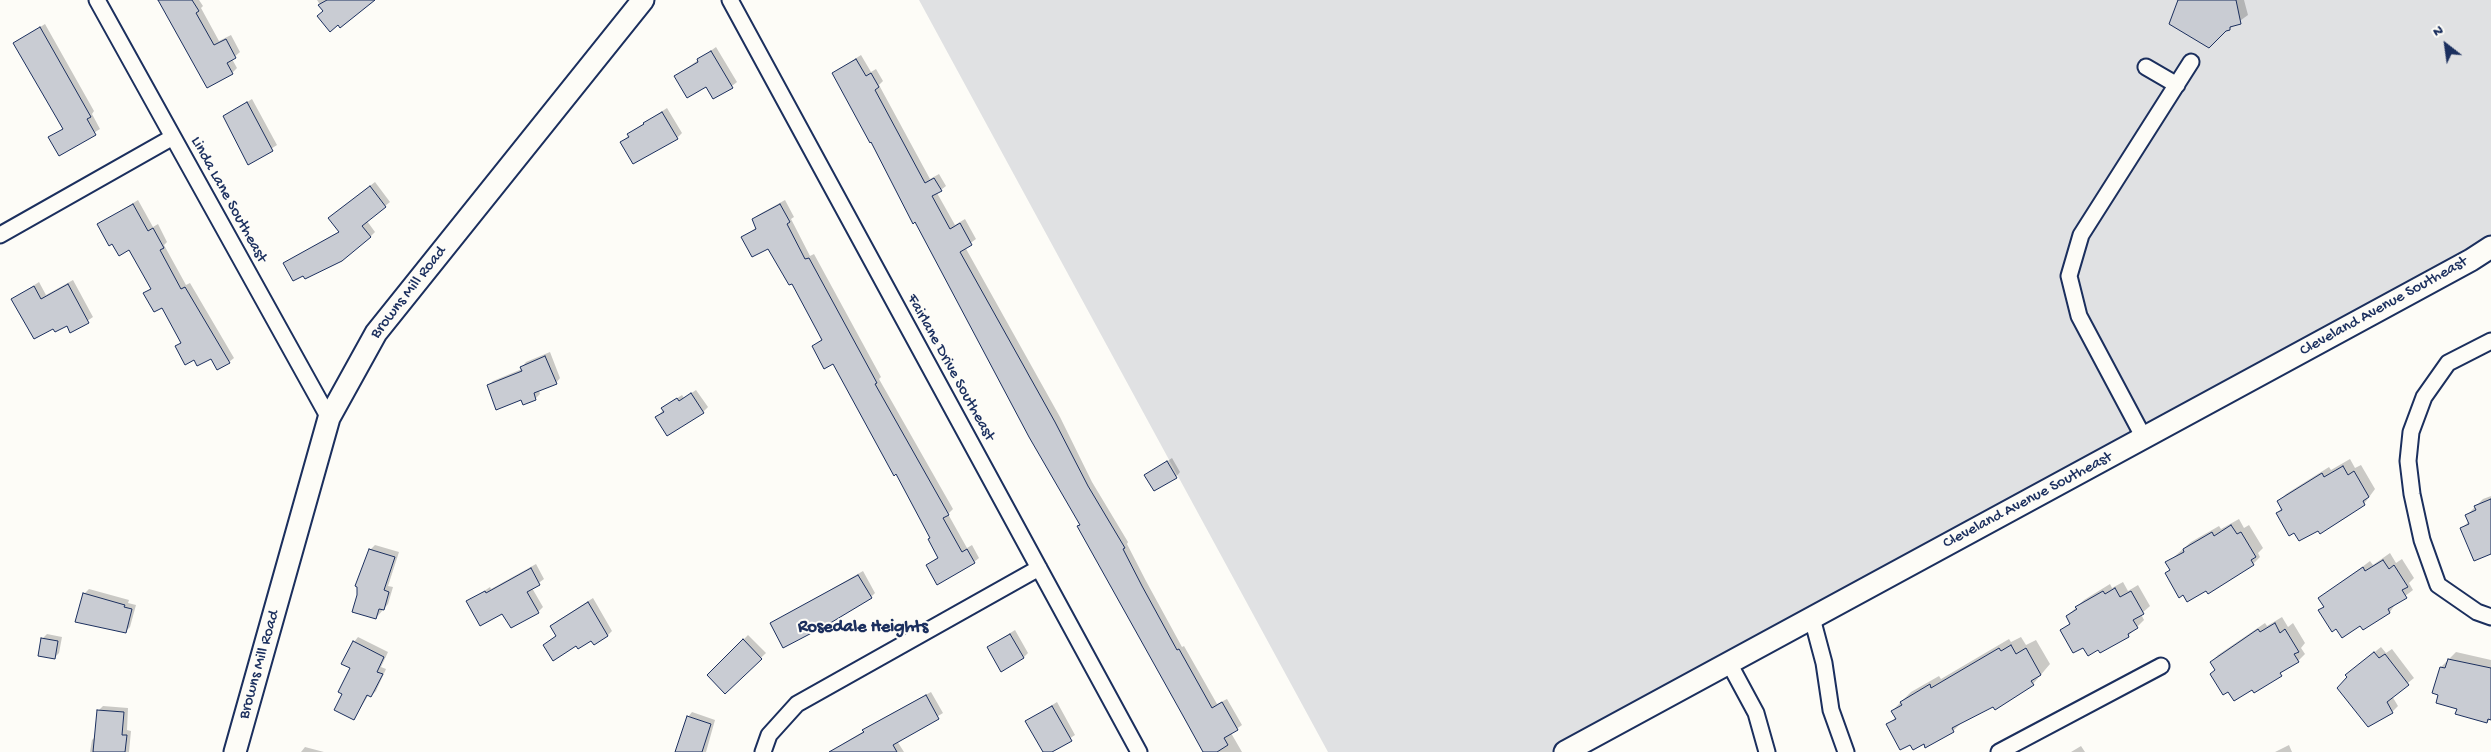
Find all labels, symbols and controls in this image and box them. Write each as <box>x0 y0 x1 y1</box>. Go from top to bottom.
north arrow <box>2421 20 2471 70</box>
text: N <box>2430 22 2446 41</box>
street label: Linda Lane Southeast <box>185 134 271 266</box>
street label: Browns Mill Road <box>367 243 451 343</box>
street label: Cleveland Avenue Southeast <box>2297 253 2471 361</box>
street label: Fairlane Drive Southeast <box>902 291 998 445</box>
street label: Cleveland Avenue Southeast <box>1940 448 2116 554</box>
street label: Browns Mill Road <box>235 608 285 722</box>
district label: Rosedale Heights <box>798 617 928 639</box>

